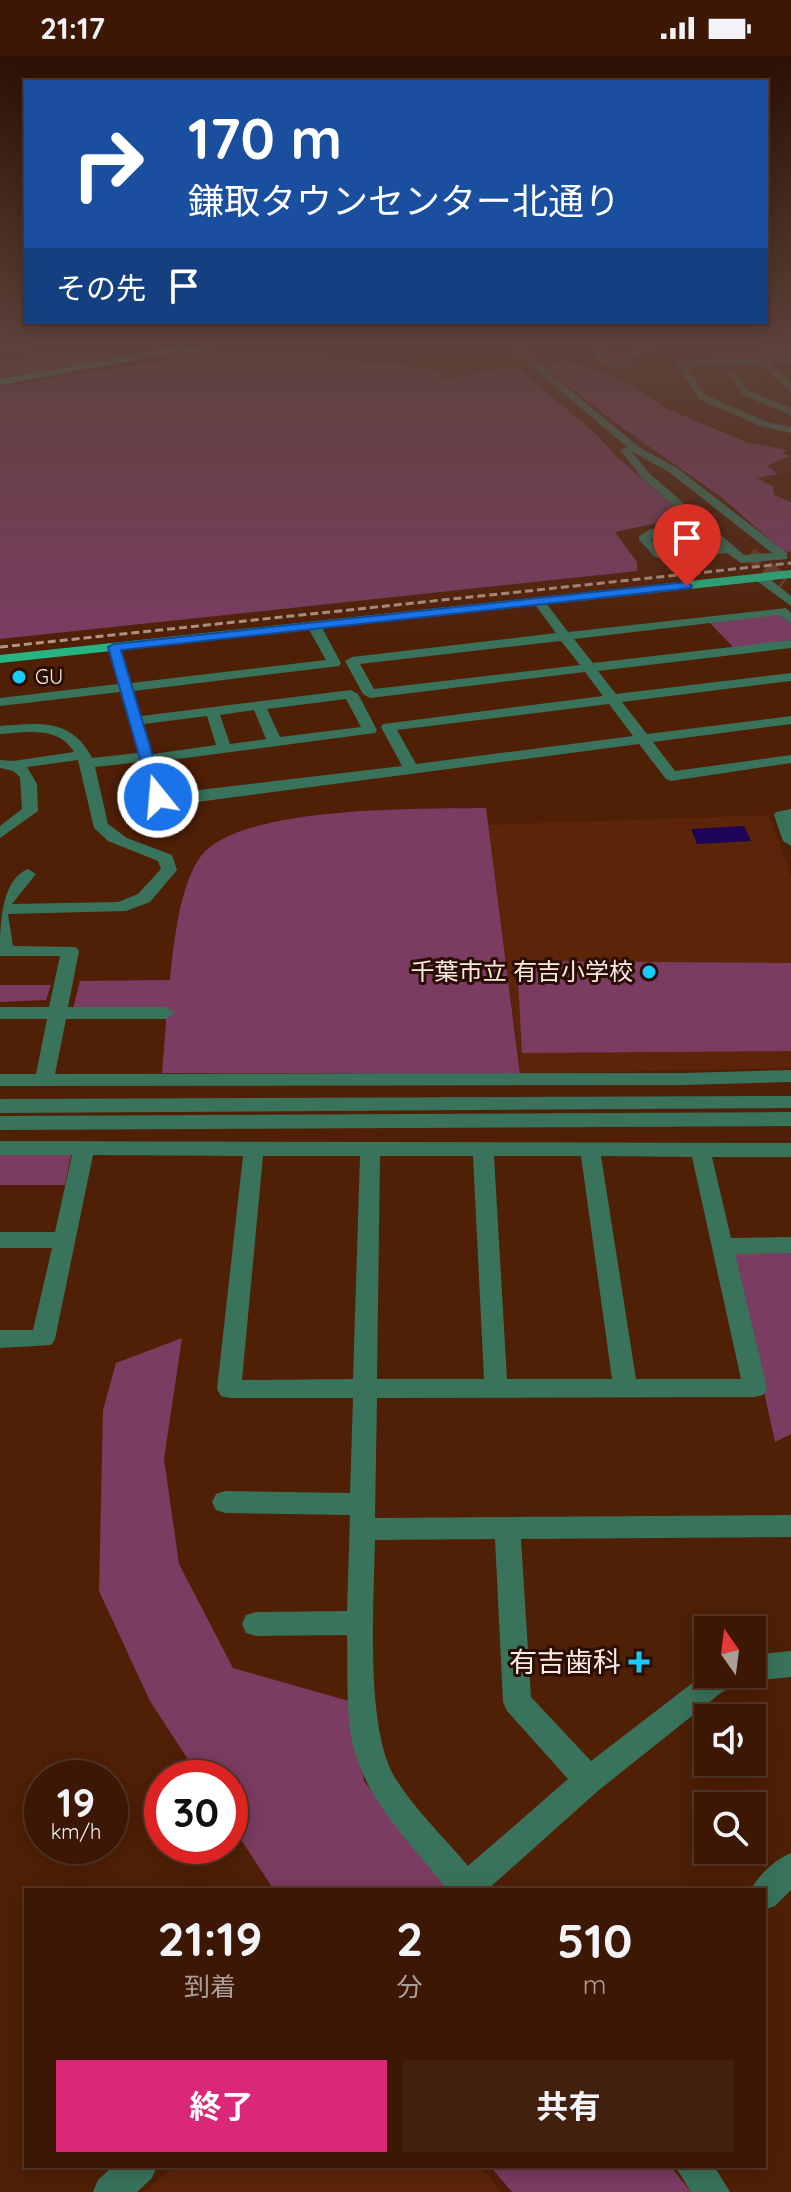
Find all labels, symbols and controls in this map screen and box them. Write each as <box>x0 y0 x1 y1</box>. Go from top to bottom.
text: 21:17 <box>40 9 105 47</box>
text: 170 m <box>188 103 342 173</box>
icon: right <box>56 112 160 216</box>
text: 鎌取タウンセンター北通り <box>188 178 620 223</box>
icon: arrive <box>162 264 206 308</box>
text: その先 <box>56 269 146 307</box>
pin <box>653 504 721 586</box>
icon: arrive <box>665 516 709 560</box>
place label: GU <box>35 664 63 689</box>
marker: GU <box>10 668 28 686</box>
position arrow <box>116 755 200 839</box>
place label: 千葉市立 有吉小学校 <box>410 956 633 986</box>
marker: 千葉市立 有吉小学校 <box>640 963 658 981</box>
north arrow <box>694 1616 766 1688</box>
map controls <box>694 1616 766 1864</box>
place label: 有吉歯科 <box>509 1644 621 1679</box>
marker: 有吉歯科 <box>628 1651 650 1673</box>
button: sound <box>694 1704 766 1776</box>
speed limit sign: 30 <box>144 1760 248 1864</box>
text: 19 <box>57 1777 95 1827</box>
button: search <box>694 1792 766 1864</box>
text: km/h <box>51 1819 101 1844</box>
text: 21:19 <box>157 1908 262 1968</box>
text: 2 <box>396 1908 423 1968</box>
text: 510 <box>557 1910 633 1970</box>
text: m <box>583 1968 606 2001</box>
text: 到着 <box>184 1970 236 2003</box>
text: 分 <box>397 1970 423 2003</box>
button: 終了 <box>56 2060 387 2152</box>
button: 共有 <box>403 2060 734 2152</box>

